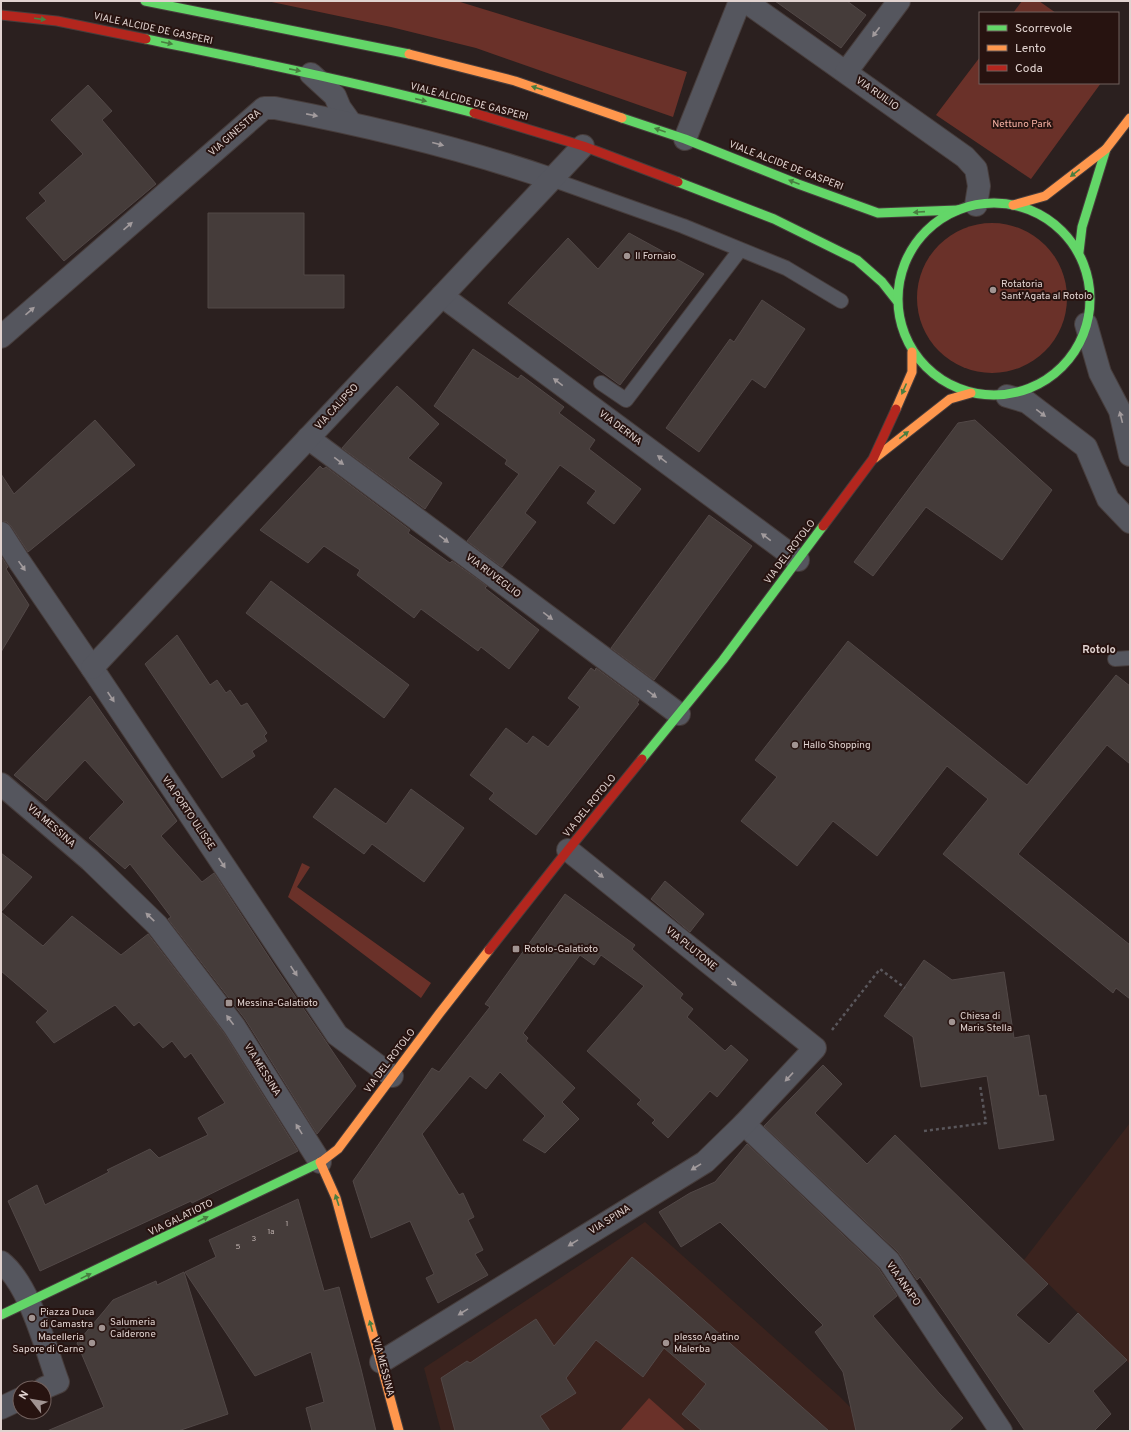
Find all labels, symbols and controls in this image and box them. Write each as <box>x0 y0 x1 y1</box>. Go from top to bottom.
street label: VIALE ALCIDE DE GASPERI <box>92 10 214 48</box>
legend <box>979 12 1119 84</box>
one-way arrow <box>34 16 46 22</box>
text: Scorrevole <box>1015 21 1072 37</box>
one-way arrow <box>871 27 880 38</box>
one-way arrow <box>161 41 174 47</box>
text: Lento <box>1015 41 1046 57</box>
text: Coda <box>1015 61 1043 77</box>
one-way arrow <box>288 68 301 74</box>
street label: VIA RUILIO <box>853 74 901 114</box>
street label: VIALE ALCIDE DE GASPERI <box>409 80 529 124</box>
one-way arrow <box>531 85 543 91</box>
one-way arrow <box>415 97 427 103</box>
street label: VIA GINESTRA <box>206 107 264 159</box>
one-way arrow <box>305 112 318 118</box>
park label: Nettuno Park <box>992 118 1052 131</box>
one-way arrow <box>654 127 666 133</box>
street label: VIALE ALCIDE DE GASPERI <box>727 138 845 194</box>
one-way arrow <box>432 142 444 148</box>
one-way arrow <box>1070 169 1081 177</box>
one-way arrow <box>788 179 800 185</box>
one-way arrow <box>913 208 925 215</box>
one-way arrow <box>123 221 134 230</box>
place label: Il Fornaio <box>635 250 676 263</box>
marker: Il Fornaio <box>622 251 632 261</box>
place label: Rotatoria Sant'Agata al Rotolo <box>1001 278 1093 303</box>
marker: Rotatoria Sant'Agata al Rotolo <box>988 285 998 295</box>
one-way arrow <box>25 307 36 316</box>
one-way arrow <box>552 377 563 386</box>
street label: VIA CALIPSO <box>312 381 362 433</box>
one-way arrow <box>901 384 907 395</box>
street label: VIA DERNA <box>596 407 644 449</box>
one-way arrow <box>1036 408 1046 416</box>
one-way arrow <box>1118 411 1124 423</box>
one-way arrow <box>899 431 909 439</box>
one-way arrow <box>657 455 667 463</box>
one-way arrow <box>334 457 345 466</box>
street label: VIA DEL ROTOLO <box>762 517 818 587</box>
one-way arrow <box>761 533 772 541</box>
one-way arrow <box>438 535 449 543</box>
street label: VIA RUVEGLIO <box>463 551 523 601</box>
one-way arrow <box>18 561 26 572</box>
one-way arrow <box>543 612 553 620</box>
district label: Rotolo <box>1082 643 1116 657</box>
one-way arrow <box>647 690 658 698</box>
one-way arrow <box>107 691 115 702</box>
place label: Hallo Shopping <box>803 739 871 752</box>
marker: Hallo Shopping <box>790 740 800 750</box>
street label: VIA DEL ROTOLO <box>561 772 619 840</box>
street label: VIA PORTO ULISSE <box>159 774 217 852</box>
street label: VIA MESSINA <box>24 801 78 851</box>
one-way arrow <box>218 858 226 868</box>
one-way arrow <box>593 870 604 879</box>
one-way arrow <box>145 912 155 922</box>
street label: VIA PLUTONE <box>663 924 719 974</box>
place label: Rotolo-Galatioto <box>524 943 599 956</box>
marker: Rotolo-Galatioto <box>511 944 521 954</box>
one-way arrow <box>290 966 298 977</box>
one-way arrow <box>727 978 738 987</box>
place label: Messina-Galatioto <box>237 997 318 1010</box>
marker: Messina-Galatioto <box>224 998 234 1008</box>
place label: Chiesa di Maris Stella <box>960 1010 1012 1035</box>
one-way arrow <box>225 1014 234 1025</box>
marker: Chiesa di Maris Stella <box>947 1017 957 1027</box>
street label: VIA DEL ROTOLO <box>362 1026 418 1096</box>
street label: VIA MESSINA <box>241 1041 284 1099</box>
one-way arrow <box>784 1071 793 1082</box>
one-way arrow <box>296 1123 303 1135</box>
one-way arrow <box>690 1164 702 1171</box>
one-way arrow <box>333 1194 339 1206</box>
street label: VIA GALATIOTO <box>146 1197 216 1239</box>
street label: VIA SPINA <box>587 1202 633 1238</box>
one-way arrow <box>197 1216 208 1222</box>
house number: 1 <box>286 1219 288 1229</box>
house number: 1a <box>268 1227 274 1237</box>
house number: 3 <box>252 1234 257 1244</box>
one-way arrow <box>568 1239 578 1247</box>
house number: 5 <box>236 1242 241 1252</box>
street label: VIA ANAPO <box>883 1259 923 1309</box>
one-way arrow <box>80 1273 91 1279</box>
place label: Piazza Duca di Camastra <box>40 1306 94 1331</box>
one-way arrow <box>457 1308 469 1315</box>
marker: Piazza Duca di Camastra <box>27 1313 37 1323</box>
place label: Salumeria Calderone <box>110 1316 156 1341</box>
one-way arrow <box>368 1319 374 1332</box>
marker: Salumeria Calderone <box>97 1323 107 1333</box>
place label: Macelleria Sapore di Carne <box>13 1331 84 1356</box>
place label: plesso Agatino Malerba <box>674 1331 740 1356</box>
street label: VIA MESSINA <box>369 1336 397 1398</box>
marker: Macelleria Sapore di Carne <box>87 1338 97 1348</box>
marker: plesso Agatino Malerba <box>661 1338 671 1348</box>
north arrow <box>12 1380 52 1420</box>
text: N <box>16 1388 32 1402</box>

